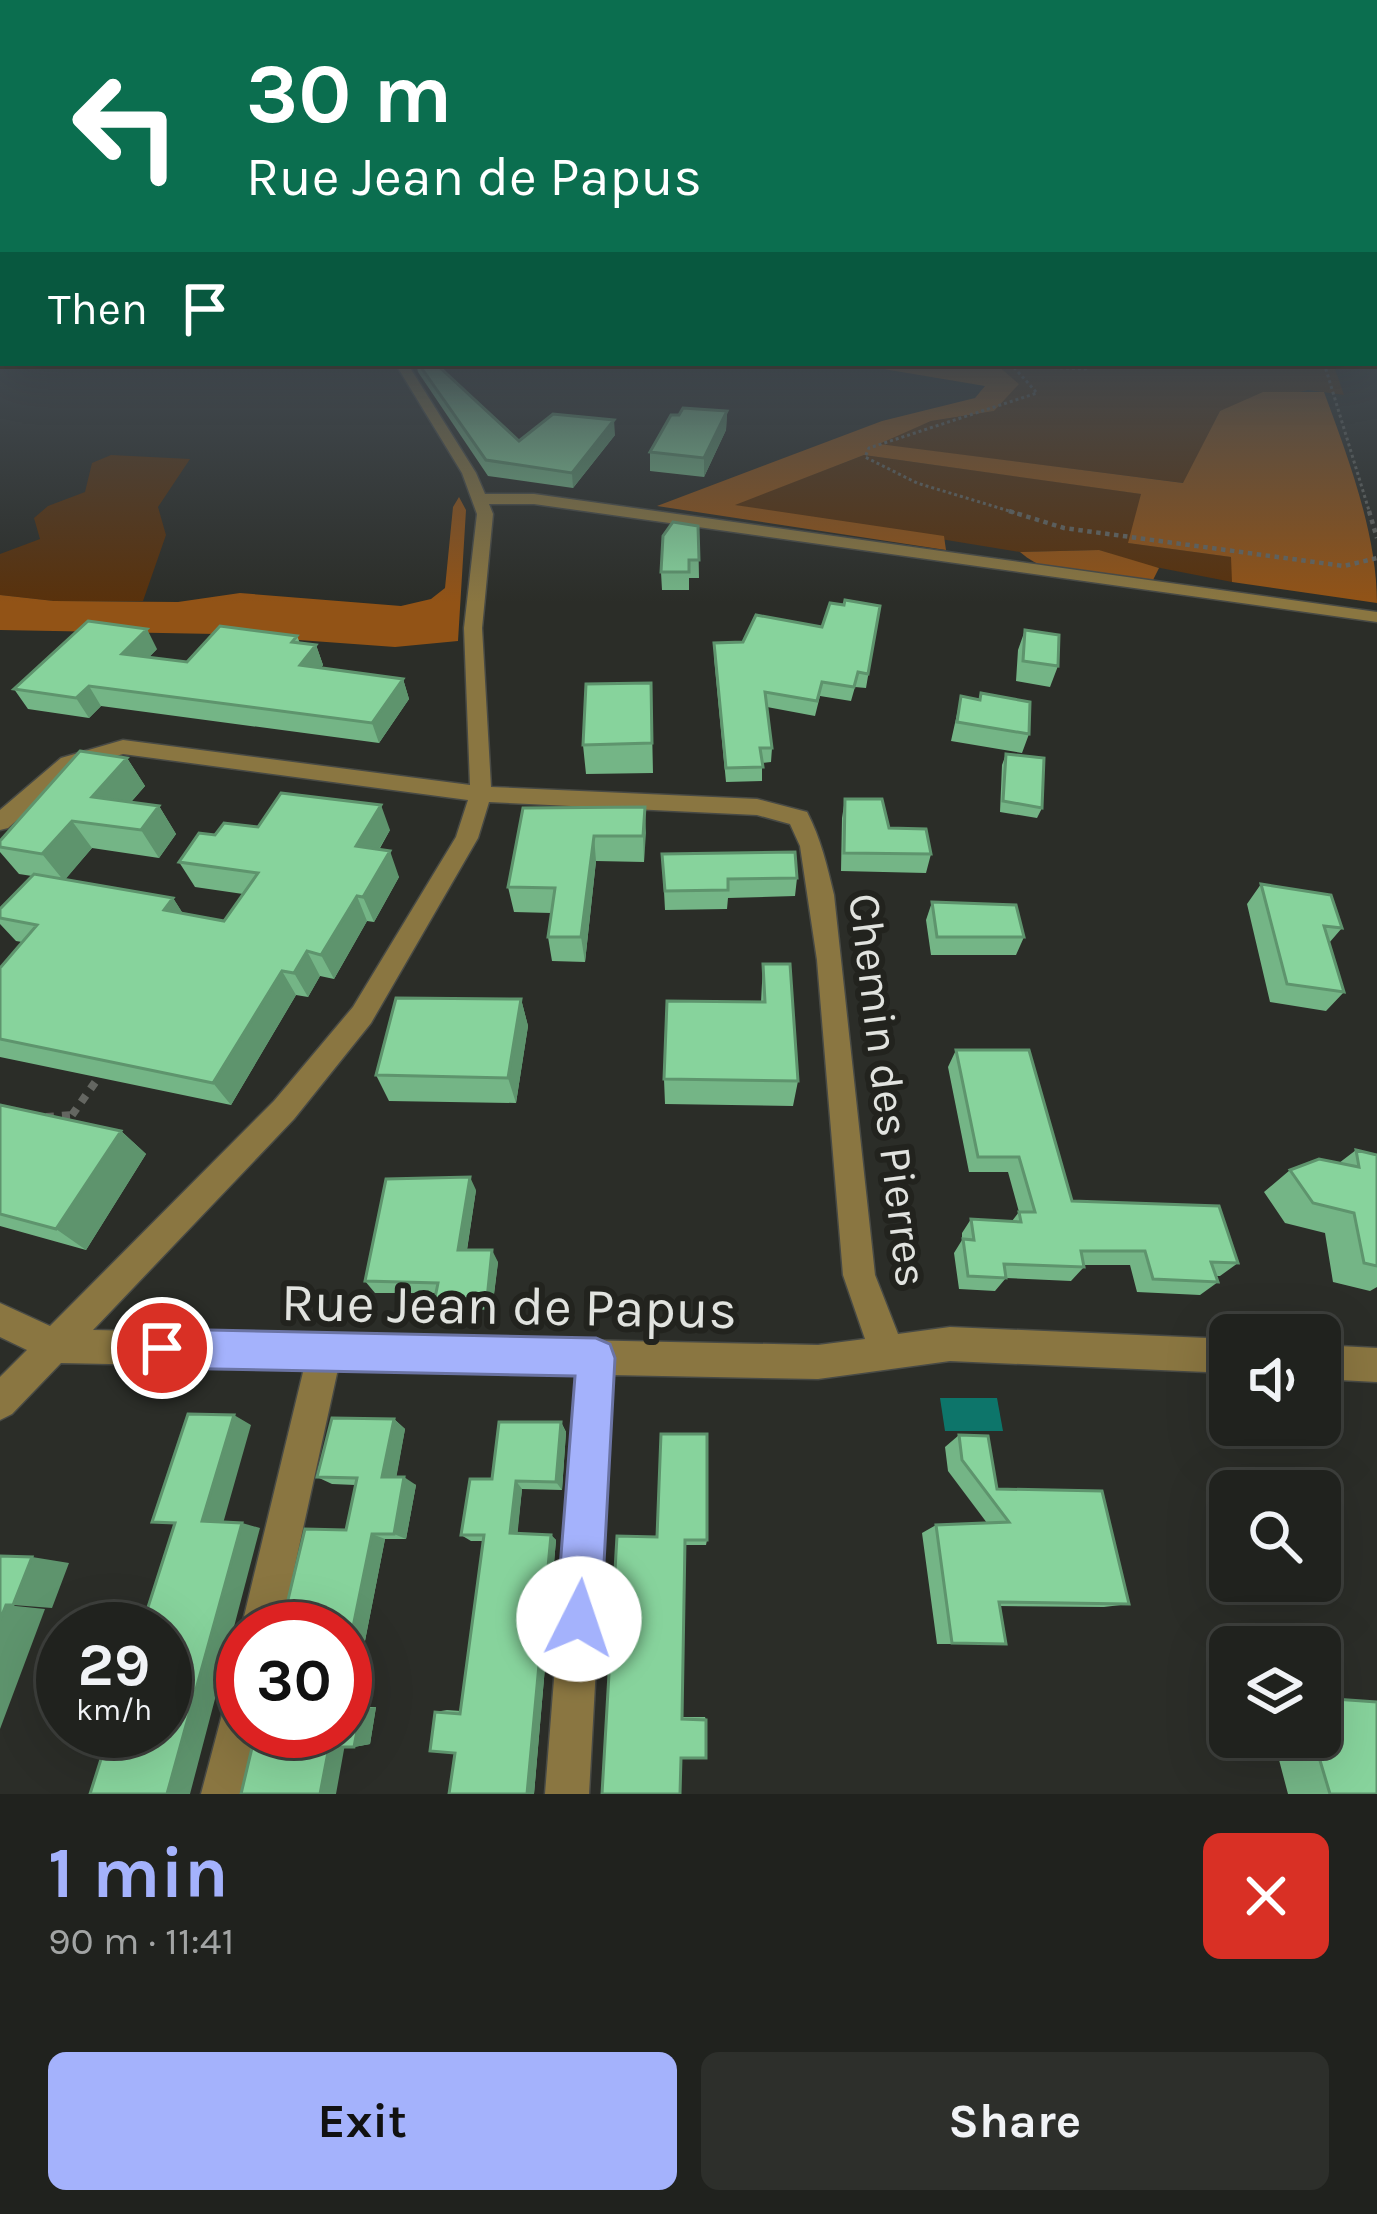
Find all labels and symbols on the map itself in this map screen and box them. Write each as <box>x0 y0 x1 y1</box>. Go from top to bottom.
street label: Chemin des Pierres <box>838 890 938 1290</box>
street label: Rue Jean de Papus <box>281 1270 737 1342</box>
pin <box>111 1297 213 1399</box>
position arrow <box>516 1556 642 1682</box>
speed limit sign: 30 <box>216 1602 372 1758</box>

